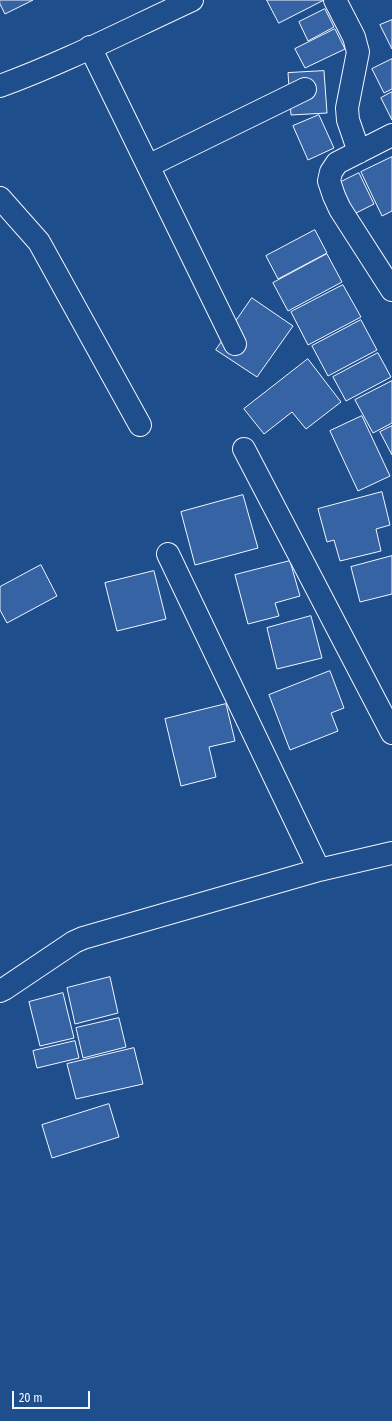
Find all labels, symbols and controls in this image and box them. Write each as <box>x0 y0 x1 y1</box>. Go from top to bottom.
scale bar <box>14 1383 92 1409</box>
text: 20 m <box>19 1391 43 1405</box>

